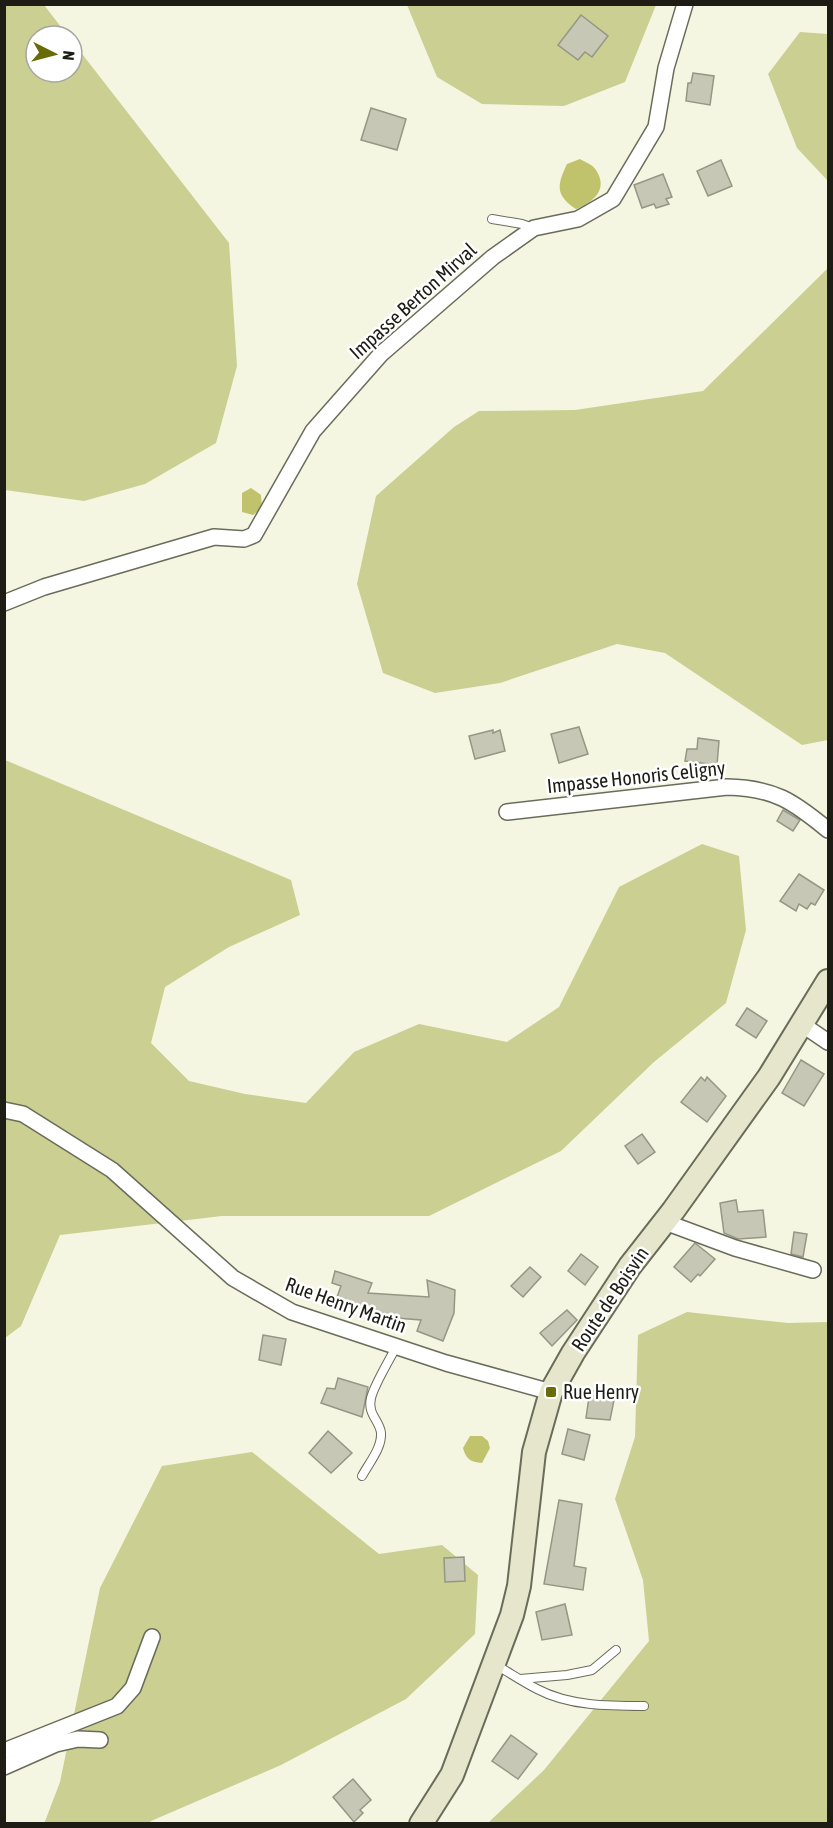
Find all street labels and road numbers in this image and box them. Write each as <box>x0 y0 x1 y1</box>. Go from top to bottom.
street label: Impasse Berton Mirval <box>345 237 481 364</box>
street label: Impasse Honoris Celigny <box>546 756 726 797</box>
street label: Route de Boisvin <box>566 1242 653 1355</box>
street label: Rue Henry Martin <box>282 1272 410 1337</box>

